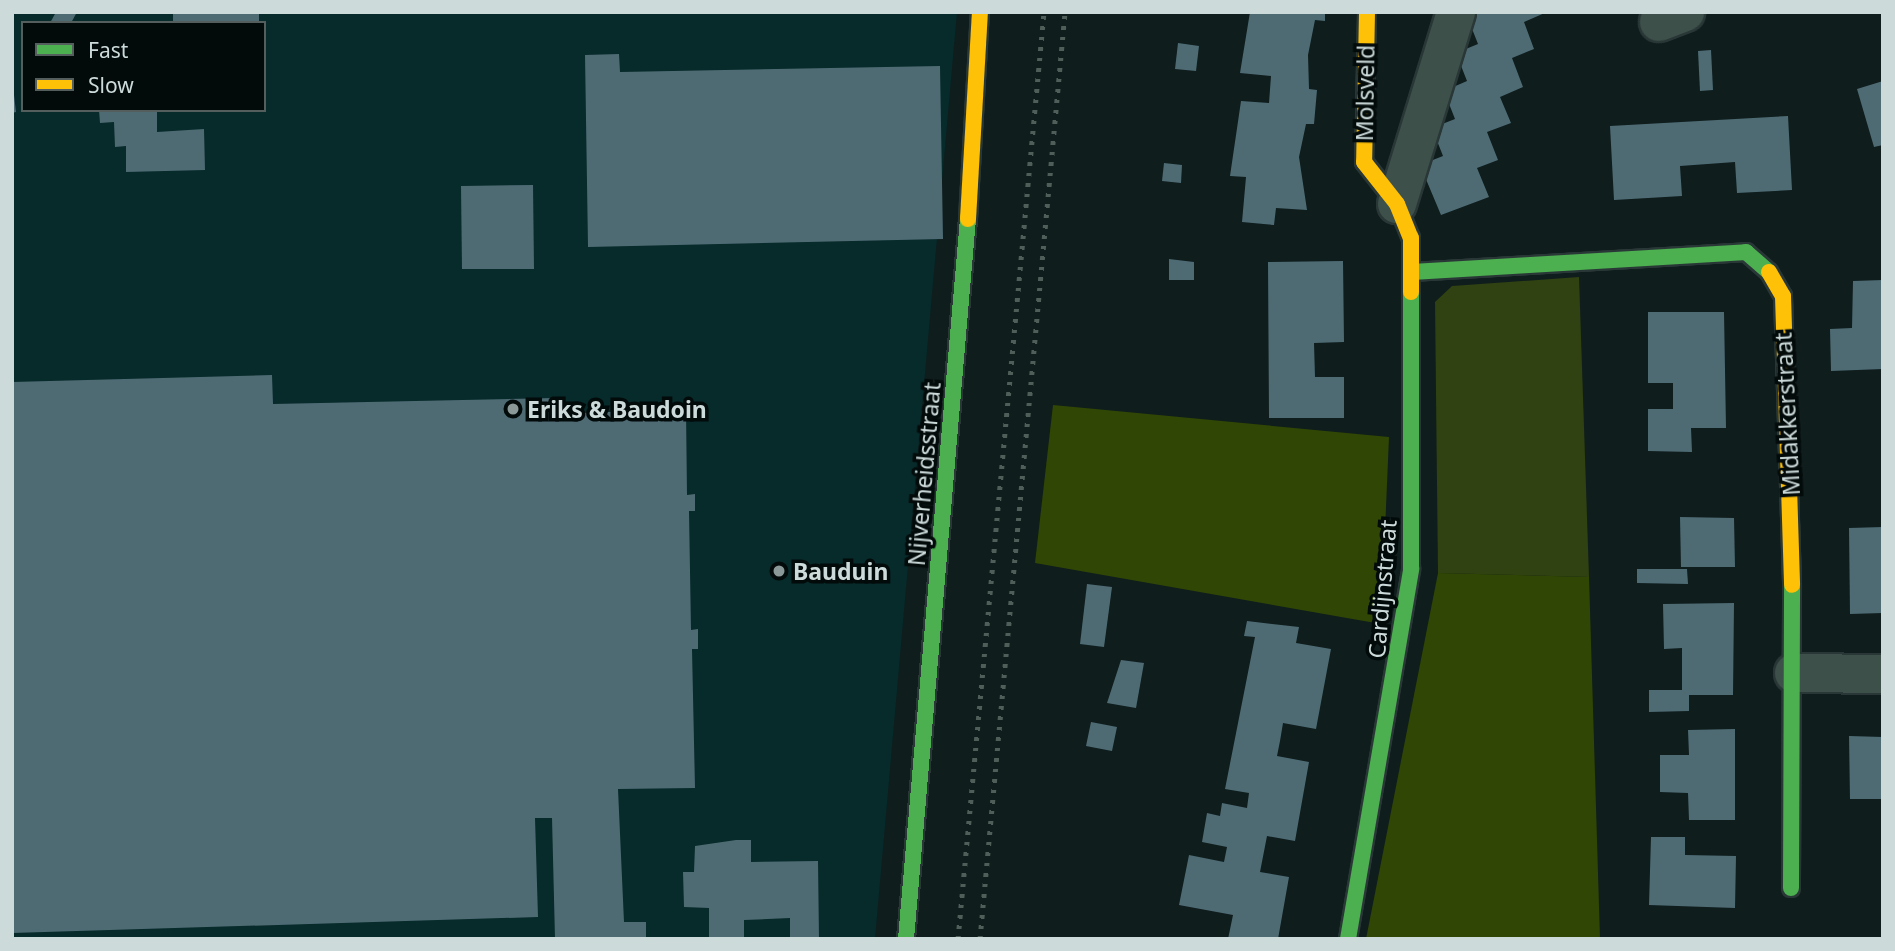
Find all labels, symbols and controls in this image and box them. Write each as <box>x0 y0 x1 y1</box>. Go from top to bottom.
legend <box>21 21 266 112</box>
text: Fast <box>88 36 128 64</box>
street label: Molsveld <box>1350 45 1380 141</box>
text: Slow <box>88 71 134 99</box>
street label: Midakkerstraat <box>1769 332 1805 496</box>
street label: Nijverheidsstraat <box>902 381 946 567</box>
place label: Eriks & Baudoin <box>527 395 707 423</box>
marker: Eriks & Baudoin <box>505 401 521 417</box>
street label: Cardijnstraat <box>1362 518 1402 660</box>
place label: Bauduin <box>793 557 888 585</box>
marker: Bauduin <box>771 563 787 579</box>

